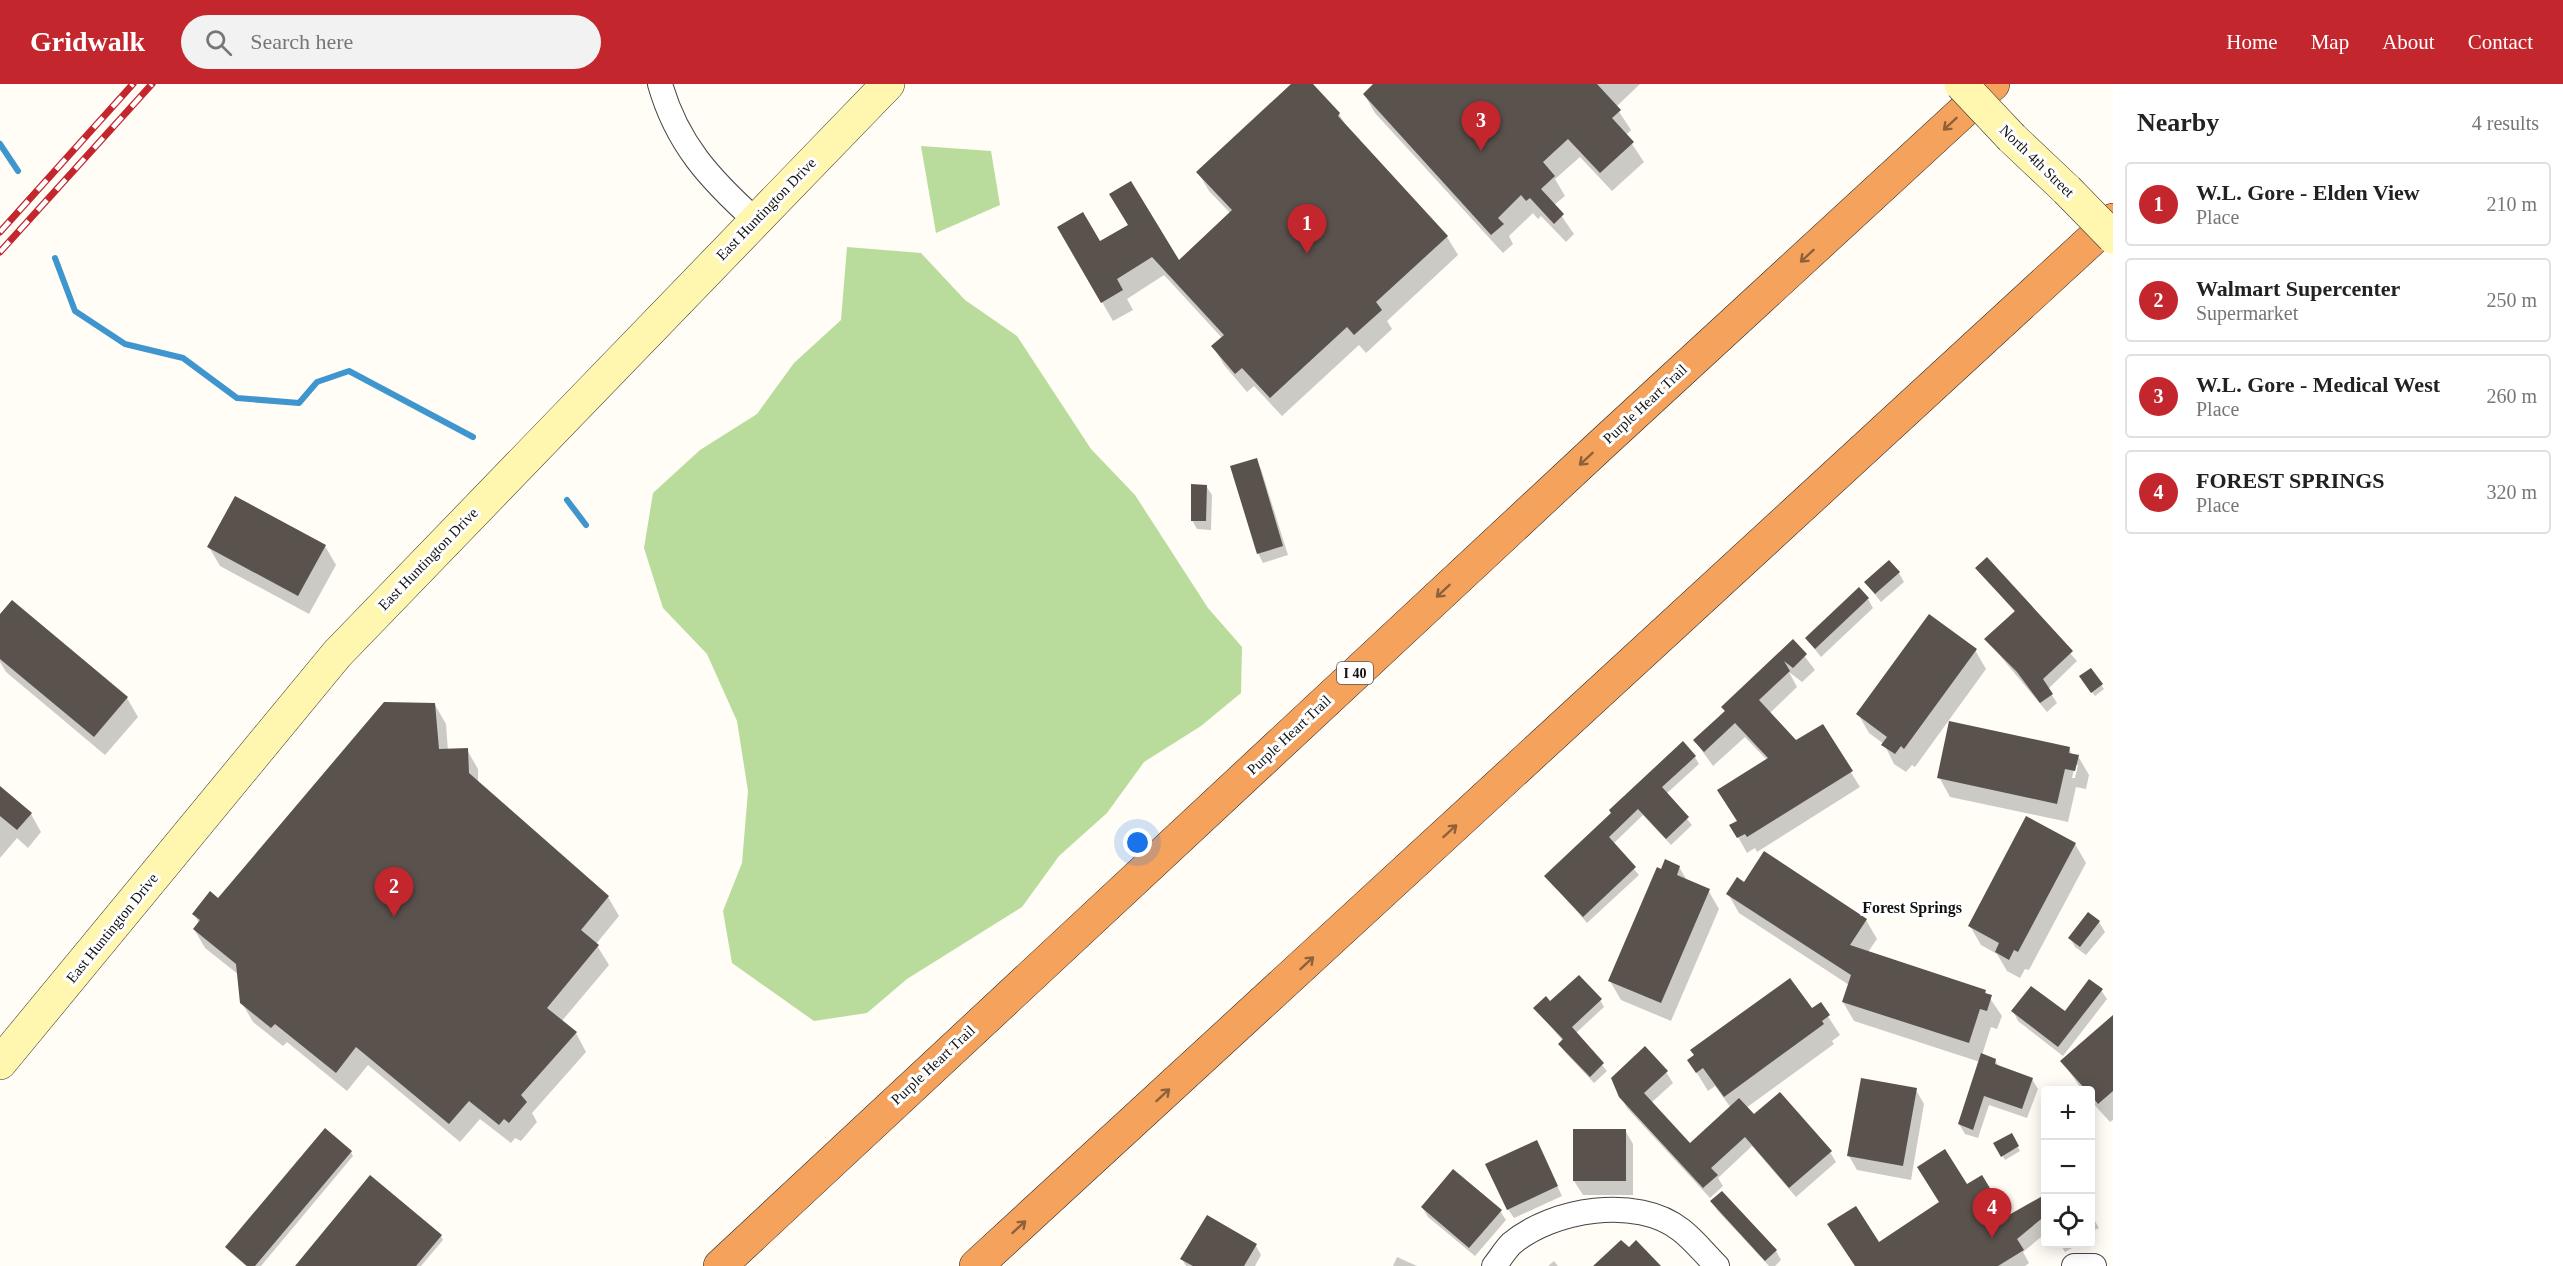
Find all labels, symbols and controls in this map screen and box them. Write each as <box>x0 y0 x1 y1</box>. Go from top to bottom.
search box <box>181 15 601 69</box>
text: Gridwalk <box>30 26 145 57</box>
icon: search <box>202 26 235 59</box>
text: Search here <box>250 29 353 54</box>
text: Home <box>2226 30 2278 54</box>
text: Map <box>2311 30 2349 54</box>
text: About <box>2382 30 2435 54</box>
text: Contact <box>2468 30 2533 54</box>
pin: 3 <box>1462 101 1500 151</box>
text: Nearby <box>2137 108 2219 137</box>
text: 4 results <box>2472 112 2539 134</box>
one-way arrow <box>1943 116 1958 131</box>
street label: North 4th Street <box>1997 122 2078 201</box>
street label: East Huntington Drive <box>713 154 819 263</box>
text: W.L. Gore - Elden View <box>2196 180 2420 205</box>
text: 1 <box>2154 193 2164 215</box>
text: 210 m <box>2486 193 2537 215</box>
pin: 1 <box>1288 204 1326 254</box>
text: Place <box>2196 206 2239 228</box>
one-way arrow <box>1799 248 1814 263</box>
text: Walmart Supercenter <box>2196 276 2400 301</box>
text: 2 <box>2154 289 2164 311</box>
text: 250 m <box>2486 289 2537 311</box>
text: Supermarket <box>2196 302 2298 324</box>
street label: Purple Heart Trail <box>1600 361 1690 447</box>
text: W.L. Gore - Medical West <box>2196 372 2440 397</box>
text: 3 <box>2154 385 2164 407</box>
text: 260 m <box>2486 385 2537 407</box>
text: Place <box>2196 398 2239 420</box>
one-way arrow <box>1579 451 1594 465</box>
text: FOREST SPRINGS <box>2196 468 2384 493</box>
text: 4 <box>2154 481 2164 503</box>
text: 320 m <box>2486 481 2537 503</box>
text: Place <box>2196 494 2239 516</box>
street label: East Huntington Drive <box>375 504 481 613</box>
one-way arrow <box>1436 584 1451 598</box>
road number: I 40 <box>1337 662 1373 684</box>
street label: Purple Heart Trail <box>1244 692 1334 778</box>
one-way arrow <box>1443 824 1458 838</box>
your location <box>1123 828 1152 857</box>
pin: 2 <box>374 868 414 917</box>
street label: East Huntington Drive <box>63 870 161 986</box>
district label: Forest Springs <box>1862 899 1962 917</box>
one-way arrow <box>1299 956 1314 970</box>
street label: Purple Heart Trail <box>888 1022 978 1108</box>
map controls <box>2041 1086 2095 1248</box>
button: + <box>2041 1086 2095 1140</box>
one-way arrow <box>1155 1088 1170 1102</box>
button: − <box>2041 1140 2095 1194</box>
pin: 4 <box>1972 1188 2012 1238</box>
button: locate <box>2041 1194 2095 1248</box>
one-way arrow <box>1011 1220 1026 1234</box>

